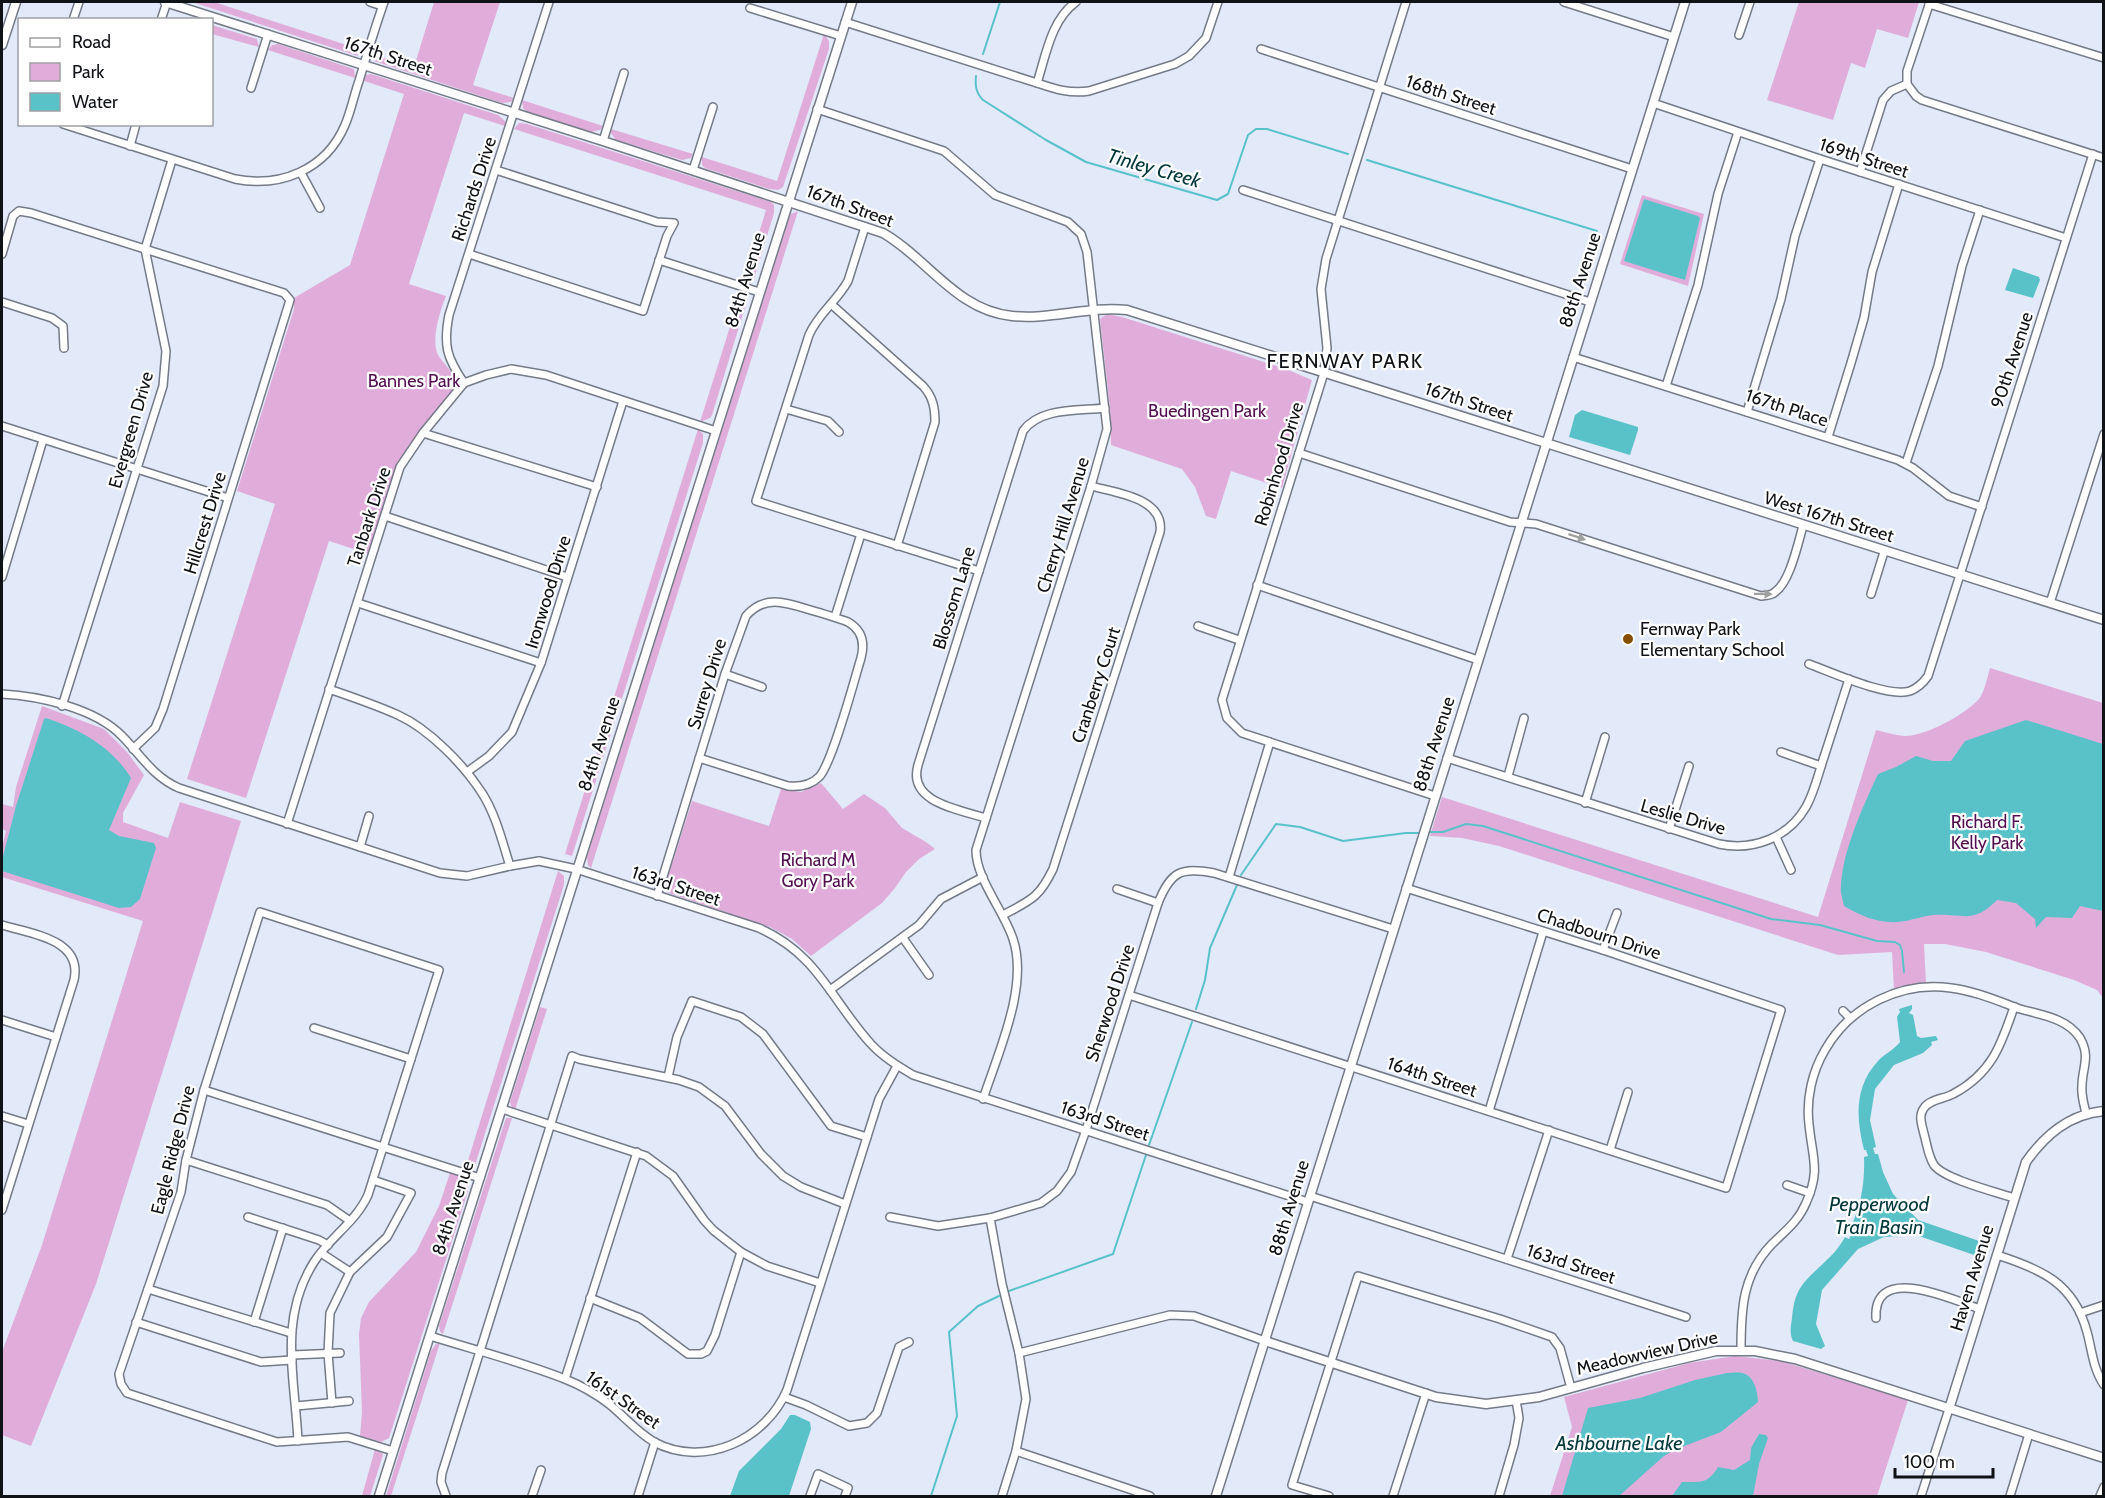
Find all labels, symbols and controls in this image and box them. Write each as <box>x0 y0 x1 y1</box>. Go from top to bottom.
legend <box>18 18 213 126</box>
text: Road <box>72 31 111 53</box>
street label: 167th Street <box>341 31 435 81</box>
text: Park <box>72 61 105 83</box>
street label: 168th Street <box>1403 70 1499 120</box>
text: Water <box>72 91 118 113</box>
street label: 169th Street <box>1817 133 1911 183</box>
street label: Richards Drive <box>447 134 501 244</box>
water label: Tinley Creek <box>1105 143 1205 193</box>
street label: 167th Street <box>803 180 897 232</box>
street label: 84th Avenue <box>720 230 770 330</box>
street label: 88th Avenue <box>1554 230 1606 330</box>
street label: 90th Avenue <box>1986 309 2038 411</box>
district label: FERNWAY PARK <box>1266 349 1424 373</box>
street label: Evergreen Drive <box>104 369 158 491</box>
park label: Bannes Park <box>368 370 461 392</box>
street label: 167th Street <box>1422 377 1516 427</box>
street label: 167th Place <box>1743 384 1831 432</box>
street label: Robinhood Drive <box>1250 399 1308 529</box>
park label: Buedingen Park <box>1148 400 1267 422</box>
street label: Cherry Hill Avenue <box>1032 455 1094 595</box>
street label: Tanbark Drive <box>342 464 396 570</box>
street label: Hillcrest Drive <box>179 469 231 577</box>
street label: West 167th Street <box>1762 487 1896 547</box>
street label: Ironwood Drive <box>520 533 576 651</box>
one-way arrow <box>1568 533 1586 543</box>
street label: Blossom Lane <box>928 544 980 652</box>
one-way arrow <box>1754 589 1773 599</box>
place label: Fernway Park Elementary School <box>1640 618 1785 661</box>
street label: Cranberry Court <box>1067 624 1125 746</box>
marker: Fernway Park Elementary School <box>1621 632 1635 646</box>
street label: Surrey Drive <box>683 636 731 732</box>
street label: 84th Avenue <box>573 694 625 794</box>
street label: 88th Avenue <box>1408 694 1460 794</box>
street label: Leslie Drive <box>1638 794 1728 840</box>
park label: Richard F. Kelly Park <box>1951 811 2024 854</box>
park label: Richard M Gory Park <box>780 849 856 892</box>
street label: 163rd Street <box>629 861 723 911</box>
street label: Chadbourn Drive <box>1534 904 1664 964</box>
street label: Sherwood Drive <box>1081 941 1139 1065</box>
street label: 164th Street <box>1385 1052 1479 1102</box>
street label: Eagle Ridge Drive <box>146 1083 200 1217</box>
street label: 163rd Street <box>1058 1096 1152 1146</box>
street label: 84th Avenue <box>427 1158 479 1258</box>
street label: 88th Avenue <box>1264 1158 1314 1258</box>
water label: Pepperwood Train Basin <box>1829 1192 1930 1239</box>
street label: Haven Avenue <box>1945 1222 1999 1334</box>
street label: 163rd Street <box>1524 1239 1618 1289</box>
street label: Meadowview Drive <box>1574 1326 1720 1380</box>
street label: 161st Street <box>582 1366 664 1434</box>
water label: Ashbourne Lake <box>1554 1431 1683 1455</box>
scale bar <box>1895 1441 1992 1479</box>
text: 100 m <box>1904 1451 1955 1473</box>

